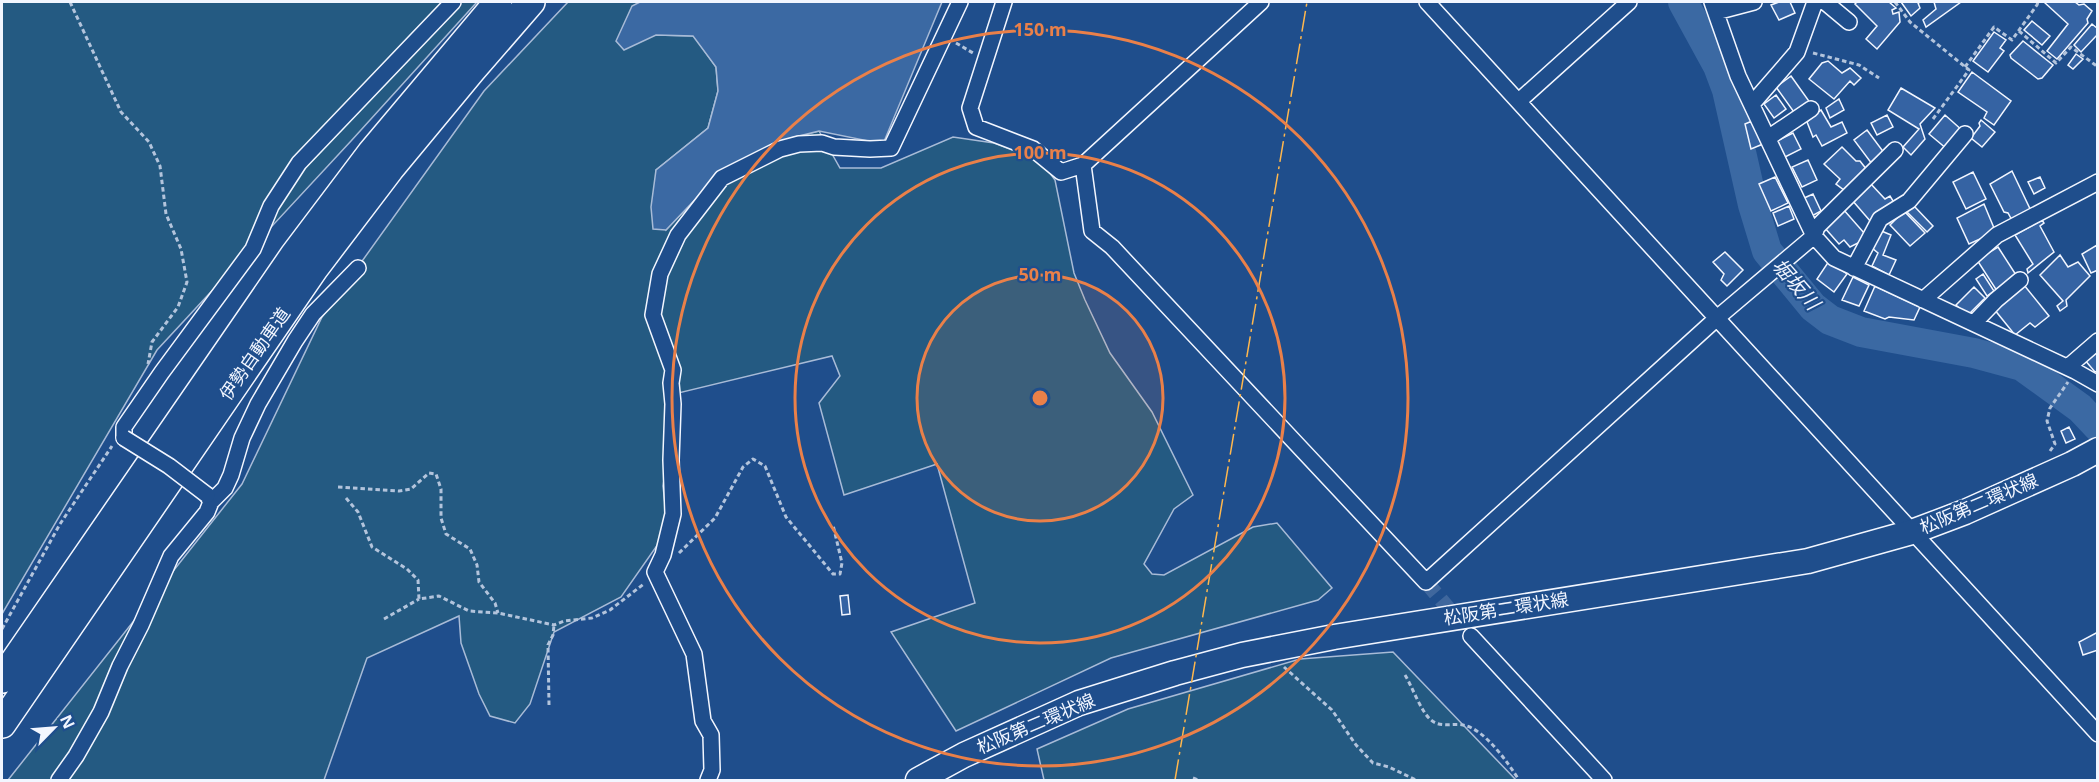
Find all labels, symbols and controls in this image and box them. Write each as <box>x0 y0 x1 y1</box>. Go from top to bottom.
text: 150 m <box>1013 17 1067 41</box>
text: 100 m <box>1013 140 1067 164</box>
water label: 堀坂川 <box>1767 252 1828 317</box>
text: 50 m <box>1019 262 1061 286</box>
street label: 伊勢自動車道 <box>213 302 295 405</box>
centre of rings <box>1030 388 1050 408</box>
street label: 松阪第二環状線 <box>1916 467 2041 539</box>
street label: 松阪第二環状線 <box>1442 586 1570 630</box>
street label: 松阪第二環状線 <box>973 687 1098 759</box>
north arrow <box>24 698 84 758</box>
text: N <box>55 711 80 732</box>

